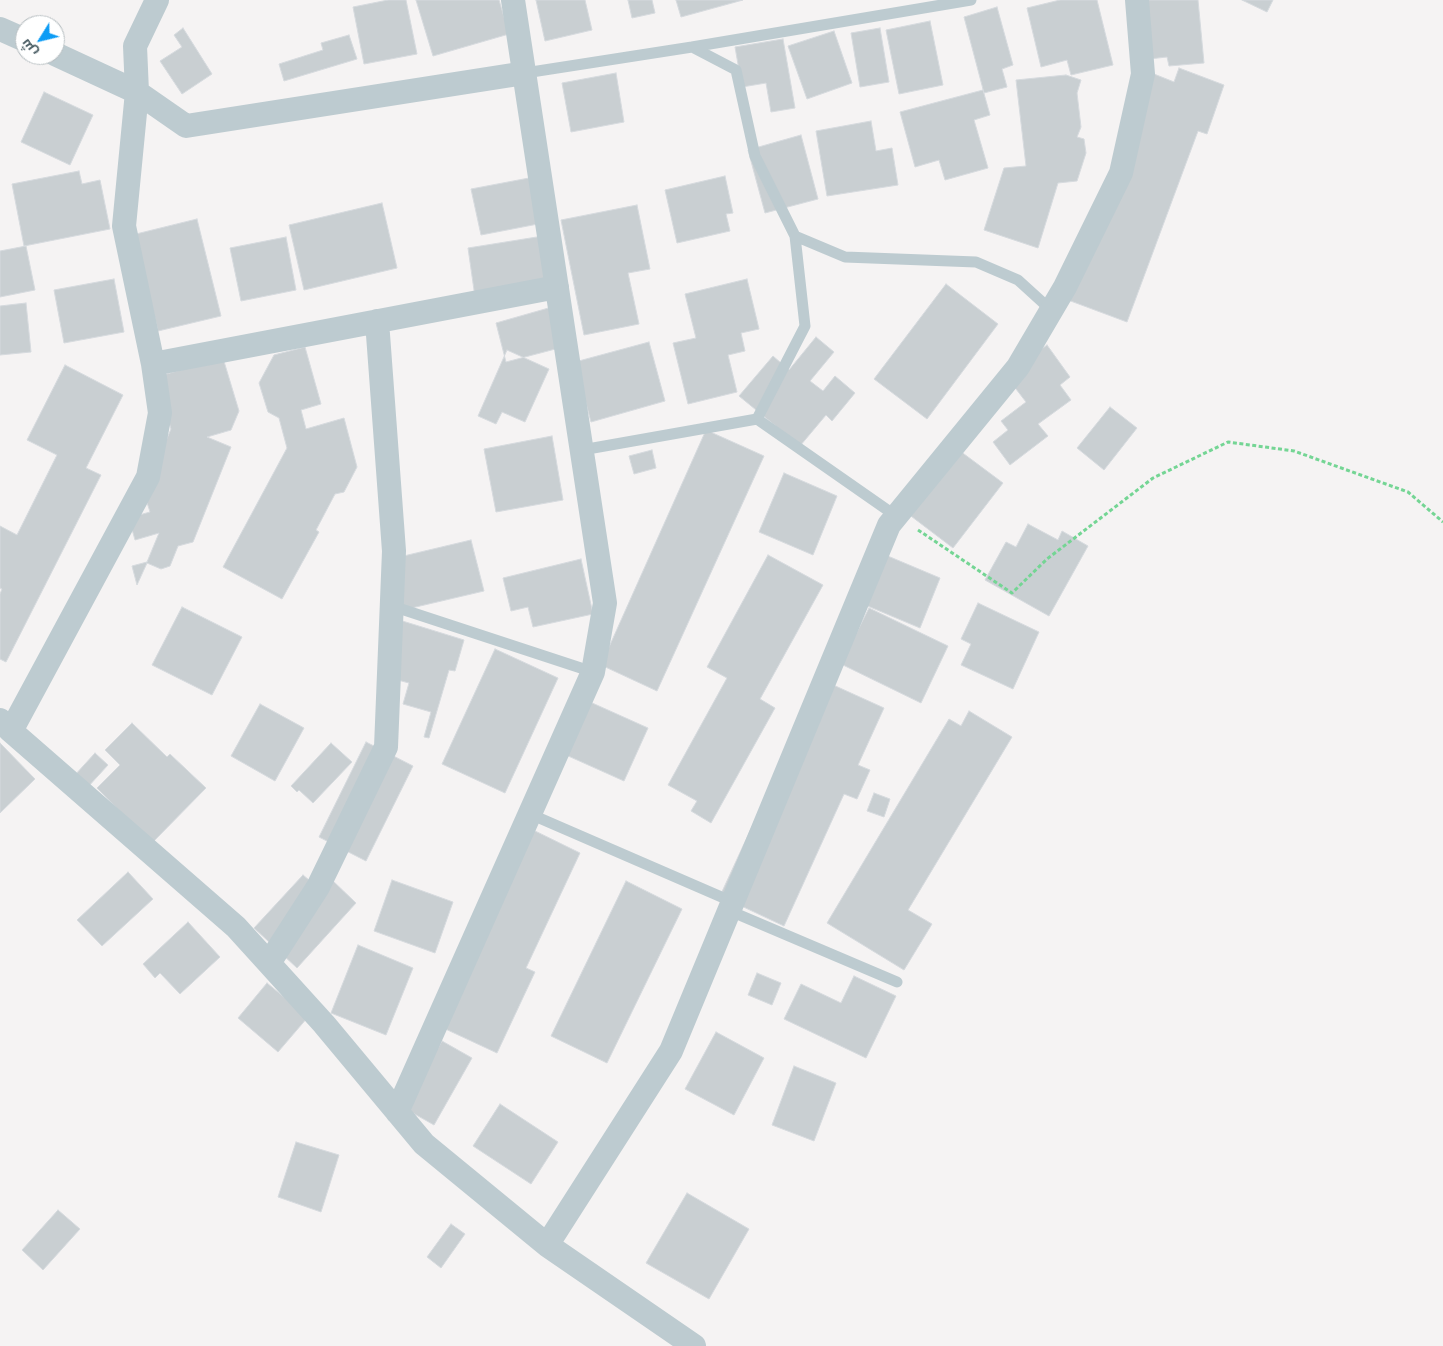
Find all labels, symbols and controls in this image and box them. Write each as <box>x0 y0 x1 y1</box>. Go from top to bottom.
north arrow <box>15 15 65 65</box>
text: ش <box>16 36 41 61</box>

